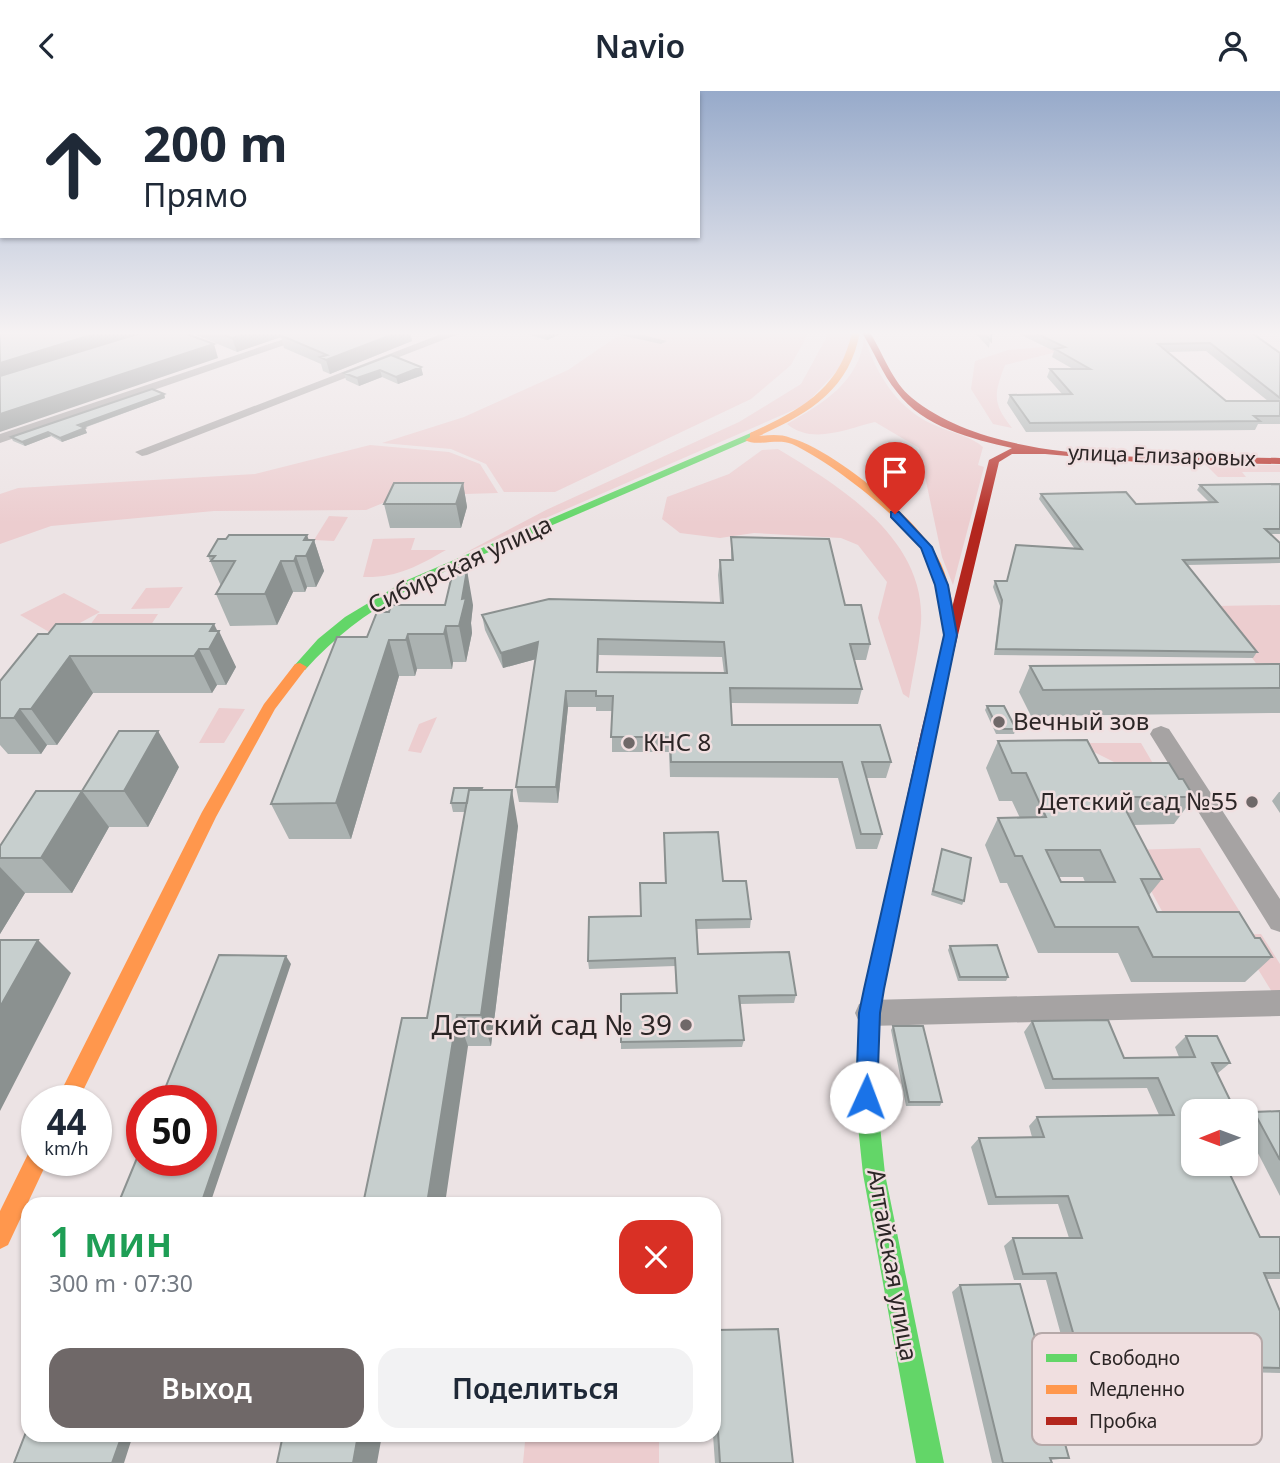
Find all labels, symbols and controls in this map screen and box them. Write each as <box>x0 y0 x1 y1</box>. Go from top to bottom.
text: Navio <box>595 24 685 67</box>
icon: back <box>28 27 66 65</box>
icon: person <box>1214 27 1252 65</box>
text: 200 m <box>143 110 288 176</box>
icon: ahead <box>28 119 119 210</box>
text: Прямо <box>143 173 248 216</box>
street label: улица Елизаровых <box>1068 438 1257 472</box>
pin <box>865 442 925 514</box>
icon: arrive <box>876 453 914 491</box>
street label: Сибирская улица <box>362 506 557 621</box>
place label: Вечный зов <box>1013 704 1149 737</box>
marker: Вечный зов <box>991 714 1007 730</box>
place label: КНС 8 <box>643 725 711 758</box>
marker: КНС 8 <box>621 735 637 751</box>
place label: Детский сад №55 <box>1038 784 1238 817</box>
marker: Детский сад №55 <box>1244 794 1260 810</box>
place label: Детский сад № 39 <box>431 1005 672 1043</box>
marker: Детский сад № 39 <box>678 1017 694 1033</box>
position arrow <box>829 1060 903 1134</box>
speed limit sign: 50 <box>126 1085 217 1176</box>
text: 44 <box>46 1098 87 1145</box>
north arrow <box>1181 1099 1258 1176</box>
map controls <box>1181 1099 1258 1176</box>
text: km/h <box>44 1136 89 1160</box>
street label: Алтайская улица <box>860 1166 927 1363</box>
text: 1 мин <box>49 1212 172 1269</box>
button: close <box>619 1220 693 1294</box>
text: 300 m · 07:30 <box>49 1267 193 1299</box>
legend <box>1032 1333 1262 1445</box>
text: Свободно <box>1089 1345 1180 1371</box>
button: Выход <box>49 1348 364 1428</box>
button: Поделиться <box>378 1348 693 1428</box>
text: Медленно <box>1089 1376 1185 1402</box>
text: Пробка <box>1089 1408 1157 1434</box>

